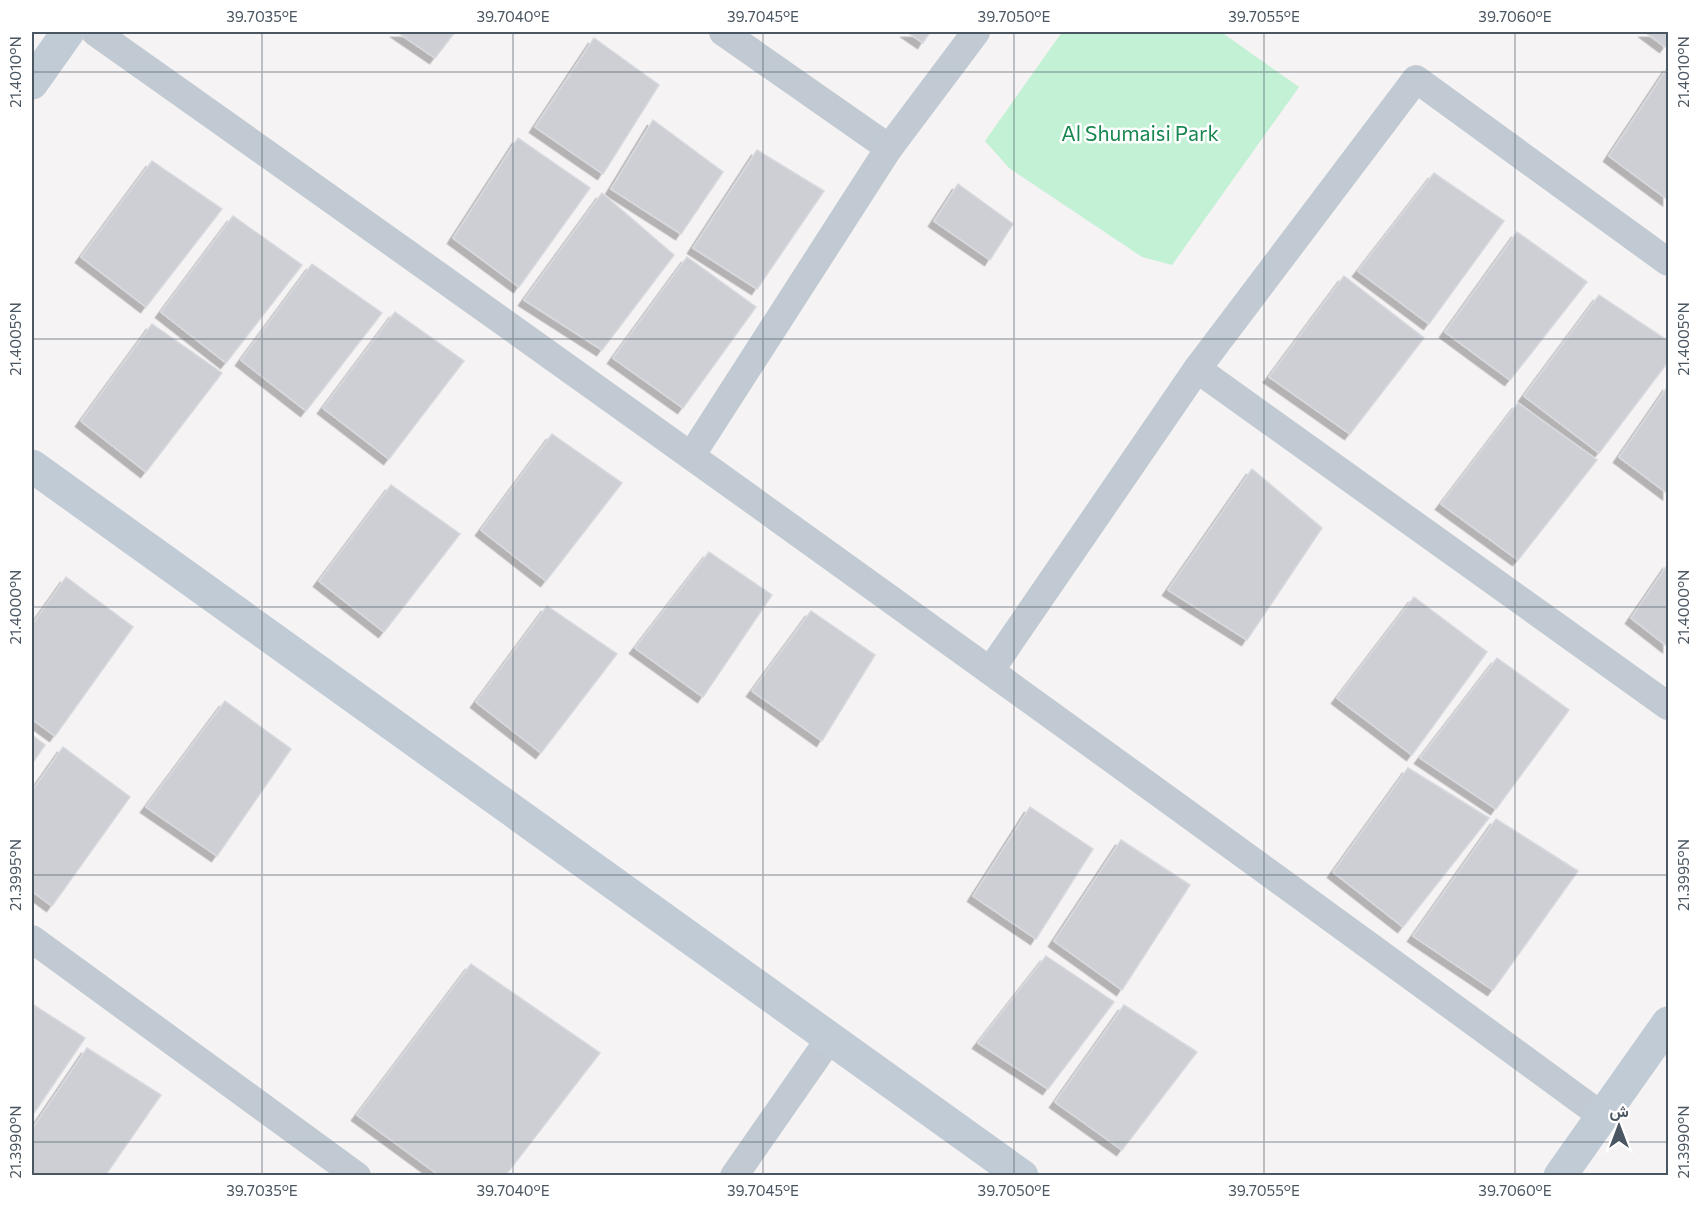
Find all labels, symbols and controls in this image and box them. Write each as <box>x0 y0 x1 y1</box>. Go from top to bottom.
text: 39.7035°E <box>226 7 298 25</box>
text: 39.7040°E <box>476 7 550 25</box>
text: 39.7045°E <box>727 7 799 25</box>
text: 39.7050°E <box>978 7 1050 25</box>
text: 39.7055°E <box>1228 7 1300 25</box>
text: 39.7060°E <box>1478 7 1552 25</box>
text: 21.4010°N <box>6 36 24 108</box>
text: 21.4010°N <box>1674 36 1692 108</box>
park label: Al Shumaisi Park <box>1061 120 1219 145</box>
text: 21.4005°N <box>6 302 24 376</box>
text: 21.4005°N <box>1674 302 1692 376</box>
text: 21.4000°N <box>6 570 24 644</box>
text: 21.4000°N <box>1674 570 1692 644</box>
text: 21.3995°N <box>6 839 24 911</box>
text: 21.3995°N <box>1674 839 1692 911</box>
north arrow <box>1589 1096 1649 1156</box>
text: ش <box>1609 1101 1629 1121</box>
text: 21.3990°N <box>6 1105 24 1179</box>
text: 21.3990°N <box>1674 1105 1692 1179</box>
text: 39.7035°E <box>226 1181 298 1199</box>
text: 39.7040°E <box>476 1181 550 1199</box>
text: 39.7045°E <box>727 1181 799 1199</box>
text: 39.7050°E <box>978 1181 1050 1199</box>
text: 39.7055°E <box>1228 1181 1300 1199</box>
text: 39.7060°E <box>1478 1181 1552 1199</box>

